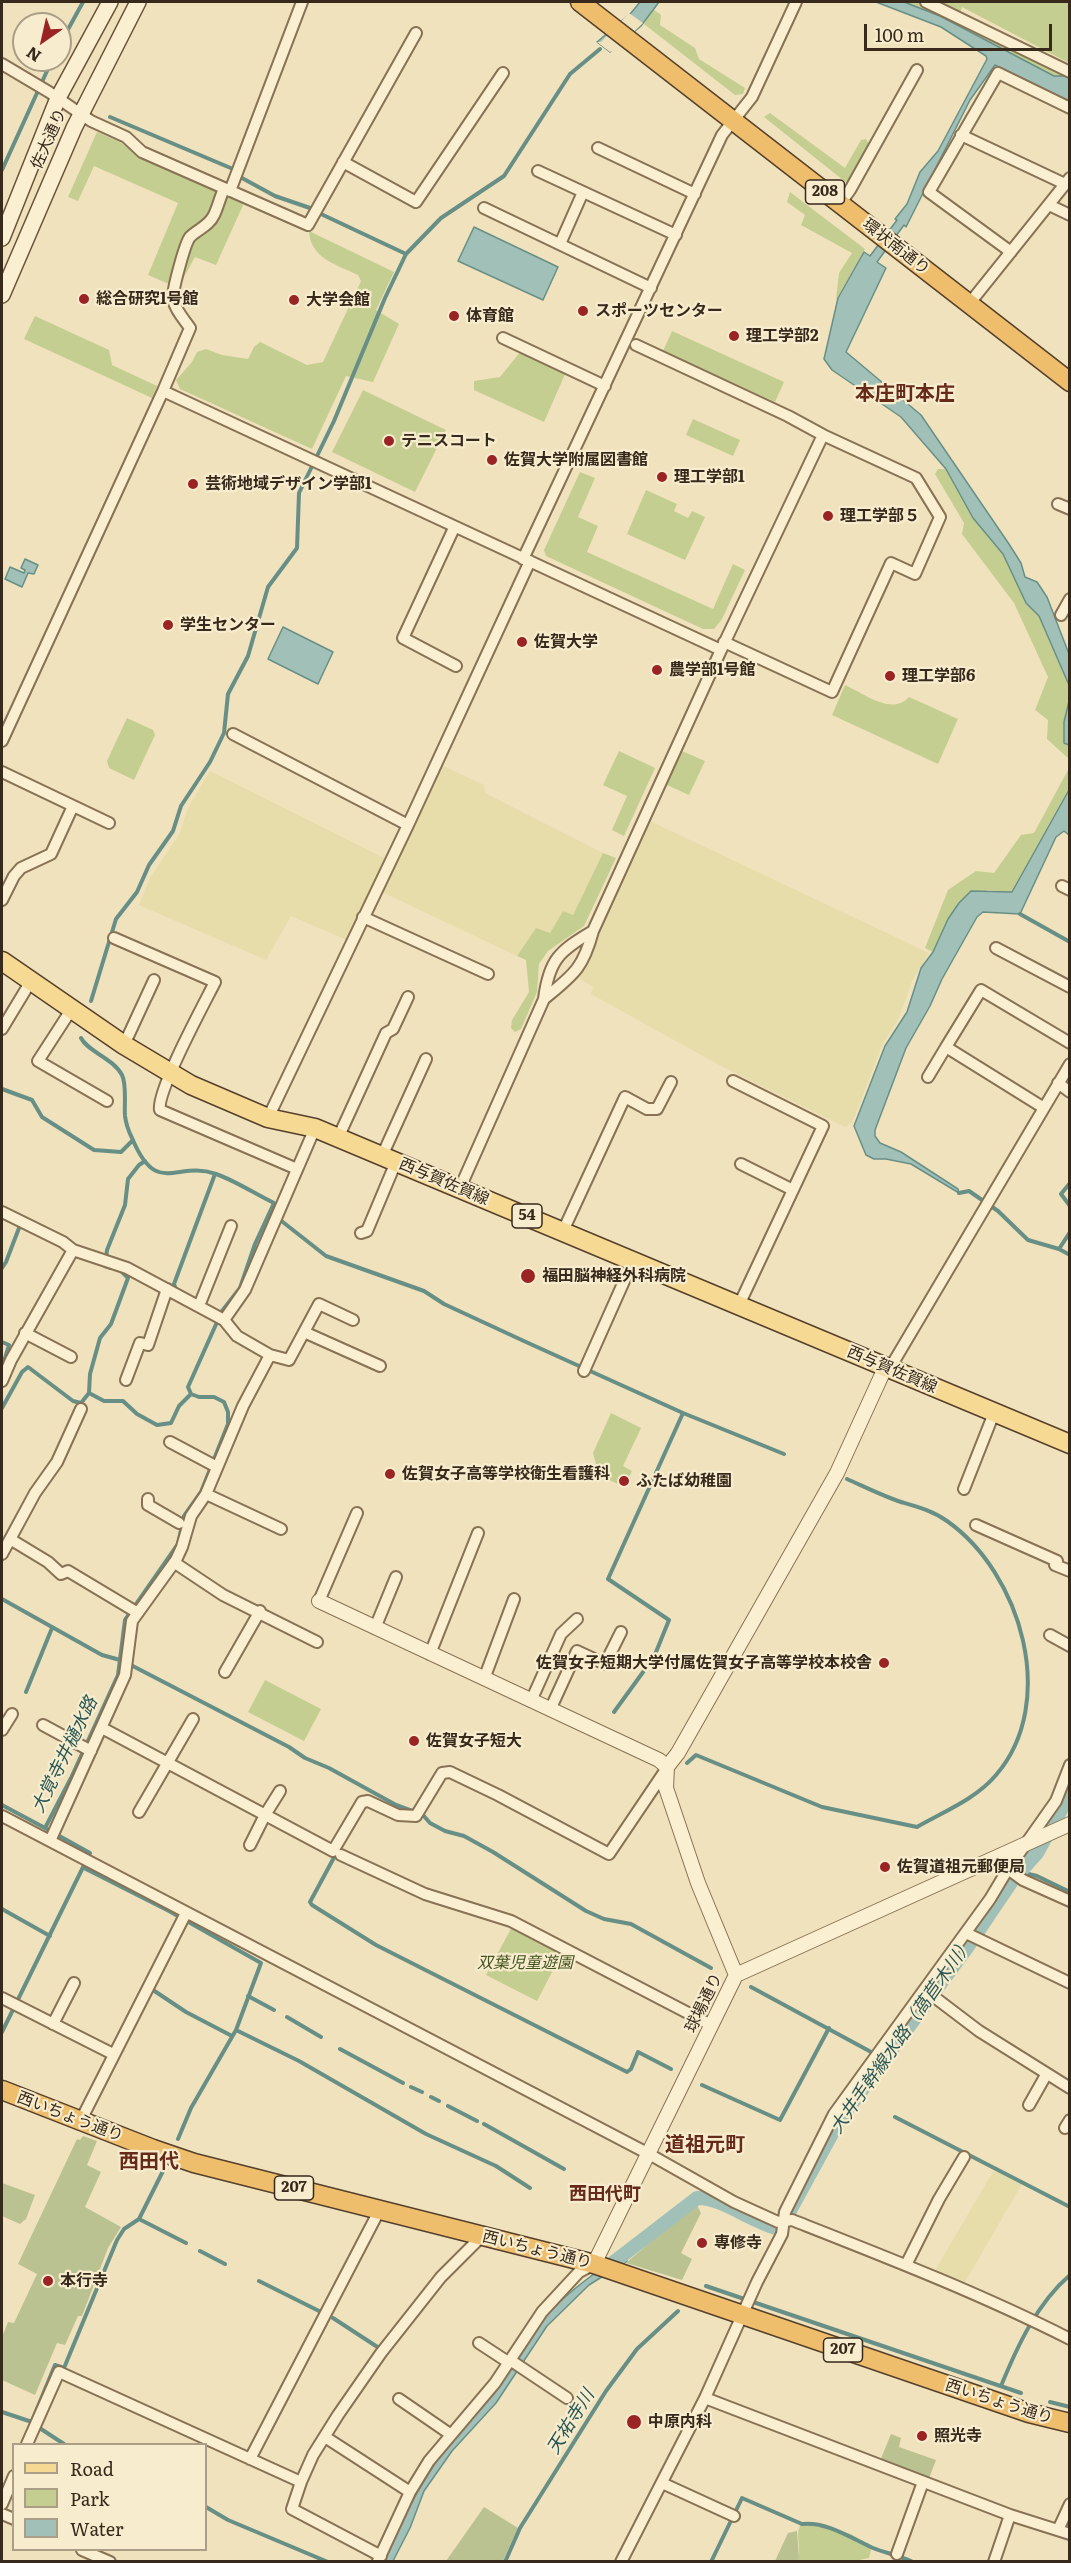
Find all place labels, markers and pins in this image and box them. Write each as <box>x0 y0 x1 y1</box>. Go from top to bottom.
place label: 総合研究1号館 <box>96 289 199 309</box>
place label: 大学会館 <box>306 290 370 310</box>
marker: 総合研究1号館 <box>77 292 91 306</box>
marker: 大学会館 <box>287 293 301 307</box>
place label: スポーツセンター <box>595 301 723 321</box>
marker: スポーツセンター <box>576 304 590 318</box>
place label: 体育館 <box>466 306 514 326</box>
marker: 体育館 <box>447 309 461 323</box>
place label: 理工学部2 <box>746 326 819 346</box>
marker: 理工学部2 <box>727 329 741 343</box>
place label: テニスコート <box>401 431 497 451</box>
marker: テニスコート <box>382 434 396 448</box>
place label: 佐賀大学附属図書館 <box>504 450 648 470</box>
marker: 佐賀大学附属図書館 <box>485 453 499 467</box>
place label: 理工学部1 <box>674 467 745 487</box>
marker: 理工学部1 <box>655 470 669 484</box>
place label: 芸術地域デザイン学部1 <box>205 474 372 494</box>
marker: 芸術地域デザイン学部1 <box>186 477 200 491</box>
place label: 理工学部５ <box>840 506 920 526</box>
marker: 理工学部５ <box>821 509 835 523</box>
place label: 学生センター <box>180 615 276 635</box>
marker: 学生センター <box>161 618 175 632</box>
place label: 佐賀大学 <box>534 632 598 652</box>
marker: 佐賀大学 <box>515 635 529 649</box>
place label: 農学部1号館 <box>669 660 756 680</box>
marker: 農学部1号館 <box>650 663 664 677</box>
place label: 理工学部6 <box>902 666 975 686</box>
marker: 理工学部6 <box>883 669 897 683</box>
place label: 福田脳神経外科病院 <box>542 1266 686 1286</box>
marker: 福田脳神経外科病院 <box>519 1267 537 1285</box>
place label: 佐賀女子高等学校衛生看護科 <box>402 1464 610 1484</box>
marker: 佐賀女子高等学校衛生看護科 <box>383 1467 397 1481</box>
place label: ふたば幼稚園 <box>636 1471 732 1491</box>
marker: ふたば幼稚園 <box>617 1474 631 1488</box>
place label: 佐賀女子短期大学付属佐賀女子高等学校本校舎 <box>536 1653 872 1673</box>
marker: 佐賀女子短期大学付属佐賀女子高等学校本校舎 <box>877 1656 891 1670</box>
place label: 佐賀女子短大 <box>426 1731 522 1751</box>
marker: 佐賀女子短大 <box>407 1734 421 1748</box>
place label: 佐賀道祖元郵便局 <box>897 1857 1025 1877</box>
marker: 佐賀道祖元郵便局 <box>878 1860 892 1874</box>
place label: 専修寺 <box>714 2233 762 2253</box>
marker: 専修寺 <box>695 2236 709 2250</box>
place label: 本行寺 <box>60 2271 108 2291</box>
marker: 本行寺 <box>41 2274 55 2288</box>
place label: 中原内科 <box>648 2412 712 2432</box>
marker: 中原内科 <box>625 2413 643 2431</box>
place label: 照光寺 <box>934 2426 982 2446</box>
marker: 照光寺 <box>915 2429 929 2443</box>

